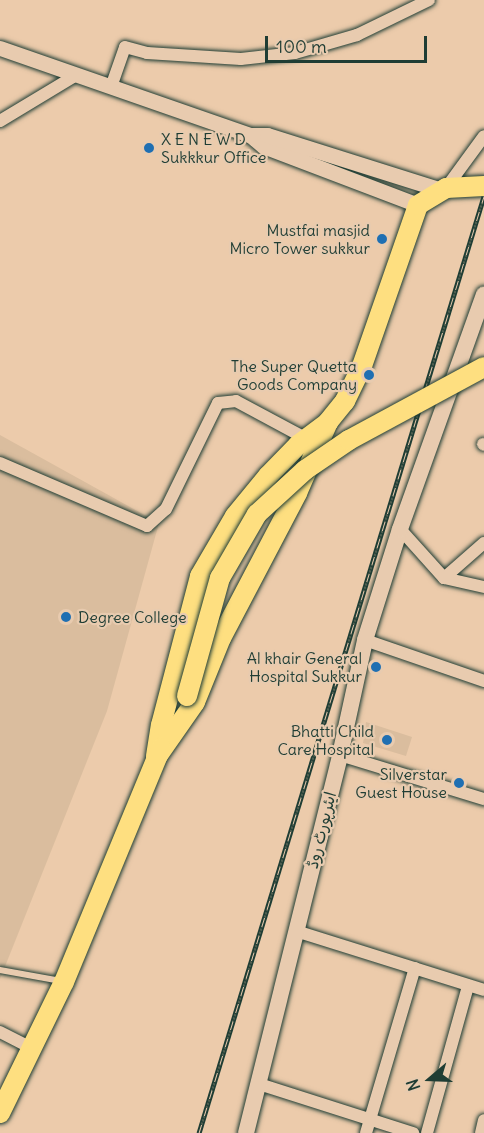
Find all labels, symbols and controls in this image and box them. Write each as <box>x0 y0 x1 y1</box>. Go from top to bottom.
scale bar <box>268 24 430 62</box>
text: 100 m <box>276 35 327 58</box>
place label: X E N E W D Sukkkur Office <box>161 129 266 167</box>
marker: X E N E W D Sukkkur Office <box>142 141 156 155</box>
place label: Mustfai masjid Micro Tower sukkur <box>230 220 370 258</box>
marker: Mustfai masjid Micro Tower sukkur <box>375 232 389 246</box>
place label: The Super Quetta Goods Company <box>231 356 357 394</box>
marker: The Super Quetta Goods Company <box>362 368 376 382</box>
place label: Degree College <box>78 607 187 627</box>
marker: Degree College <box>59 610 73 624</box>
place label: Al khair General Hospital Sukkur <box>247 648 362 686</box>
marker: Al khair General Hospital Sukkur <box>367 658 385 676</box>
place label: Bhatti Child Care Hospital <box>277 721 374 759</box>
marker: Bhatti Child Care Hospital <box>378 731 396 749</box>
place label: Silverstar Guest House <box>355 764 447 802</box>
marker: Silverstar Guest House <box>452 776 466 790</box>
street label: ایئرپورٹ روڈ <box>302 790 340 870</box>
north arrow <box>400 1049 460 1109</box>
text: N <box>402 1076 424 1093</box>

